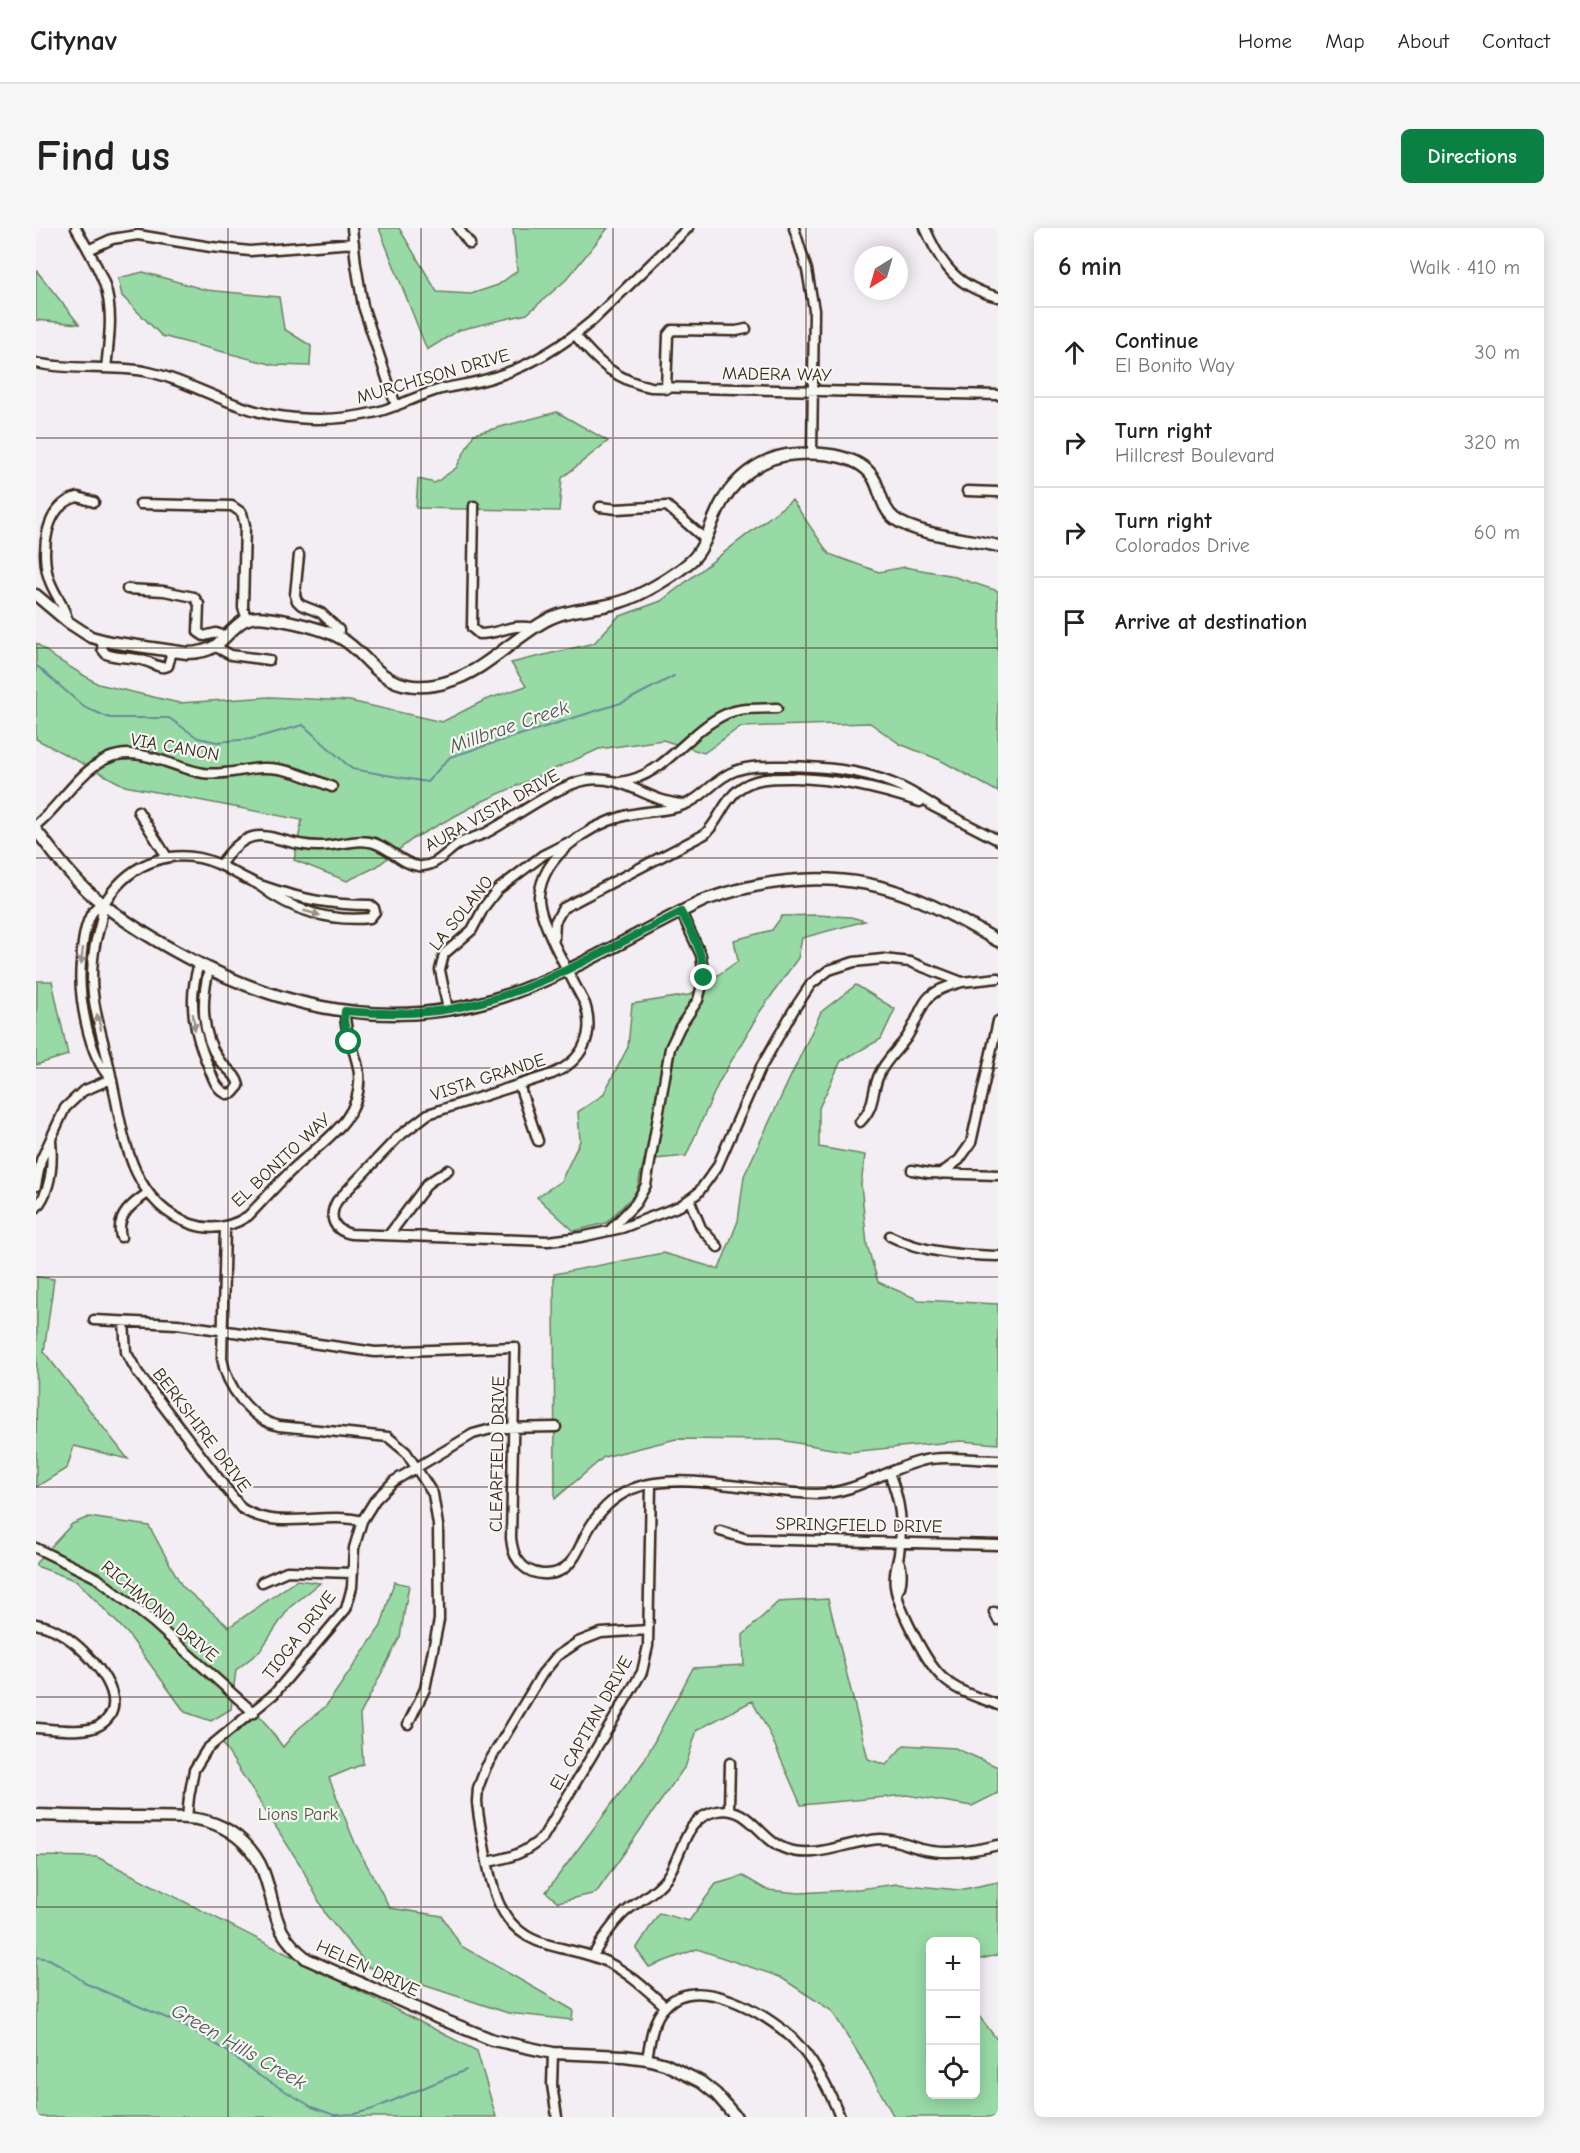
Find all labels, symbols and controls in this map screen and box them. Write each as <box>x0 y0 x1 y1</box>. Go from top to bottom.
text: Citynav <box>30 25 117 57</box>
text: Home <box>1238 29 1292 53</box>
text: Map <box>1325 29 1365 53</box>
text: About <box>1398 29 1449 53</box>
text: Contact <box>1482 29 1550 53</box>
button: Directions <box>1401 129 1544 183</box>
text: Find us <box>36 132 170 181</box>
north arrow <box>854 246 908 300</box>
text: 6 min <box>1058 252 1122 282</box>
text: Walk · 410 m <box>1410 256 1520 279</box>
text: Continue <box>1115 328 1198 354</box>
icon: ahead <box>1058 336 1091 369</box>
text: 30 m <box>1474 341 1520 364</box>
street label: MURCHISON DRIVE <box>354 345 512 408</box>
text: El Bonito Way <box>1115 354 1234 377</box>
street label: MADERA WAY <box>722 363 832 386</box>
text: Turn right <box>1115 418 1212 444</box>
icon: right <box>1058 426 1091 459</box>
text: 320 m <box>1464 431 1520 454</box>
text: Hillcrest Boulevard <box>1115 444 1275 467</box>
text: Turn right <box>1115 508 1212 534</box>
icon: right <box>1058 516 1091 549</box>
text: 60 m <box>1474 521 1520 544</box>
text: Colorados Drive <box>1115 534 1250 557</box>
icon: arrive <box>1058 606 1091 639</box>
text: Arrive at destination <box>1115 609 1307 635</box>
water label: Millbrae Creek <box>446 695 572 758</box>
street label: VIA CANON <box>129 729 221 766</box>
street label: AURA VISTA DRIVE <box>421 765 563 856</box>
street label: LA SOLANO <box>425 872 498 955</box>
one-way arrow <box>303 908 321 918</box>
one-way arrow <box>77 946 87 965</box>
route end <box>690 964 716 990</box>
one-way arrow <box>189 1012 198 1031</box>
one-way arrow <box>94 1013 103 1031</box>
route start <box>335 1028 361 1054</box>
street label: VISTA GRANDE <box>428 1049 548 1106</box>
street label: EL BONITO WAY <box>227 1109 336 1212</box>
street label: BERKSHIRE DRIVE <box>148 1364 255 1497</box>
street label: CLEARFIELD DRIVE <box>486 1376 509 1532</box>
street label: SPRINGFIELD DRIVE <box>775 1514 943 1537</box>
street label: RICHMOND DRIVE <box>97 1556 223 1667</box>
street label: TIOGA DRIVE <box>258 1587 341 1684</box>
street label: EL CAPITAN DRIVE <box>546 1652 637 1794</box>
park label: Lions Park <box>258 1804 339 1825</box>
street label: HELEN DRIVE <box>313 1935 423 2002</box>
map controls <box>926 1937 980 2099</box>
button: + <box>926 1937 980 1991</box>
button: − <box>926 1991 980 2045</box>
water label: Green Hills Creek <box>167 1999 310 2094</box>
button: locate <box>926 2045 980 2099</box>

